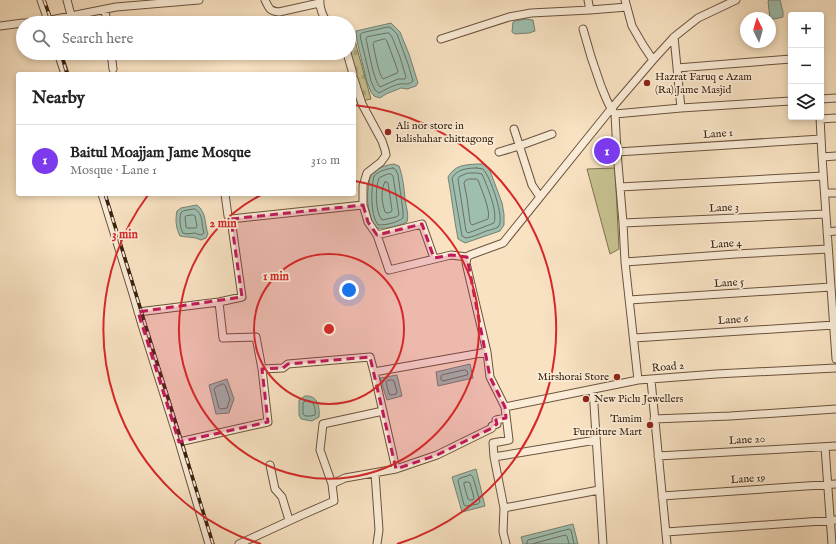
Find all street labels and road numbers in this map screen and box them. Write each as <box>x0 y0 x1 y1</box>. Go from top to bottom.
street label: Lane 1 <box>703 126 733 142</box>
street label: Lane 3 <box>709 200 739 216</box>
street label: Lane 4 <box>710 236 743 252</box>
street label: Lane 5 <box>714 275 744 291</box>
street label: Lane 6 <box>717 312 749 328</box>
street label: Road 2 <box>651 359 685 375</box>
street label: Lane 20 <box>728 432 766 448</box>
street label: Lane 19 <box>730 471 766 487</box>

